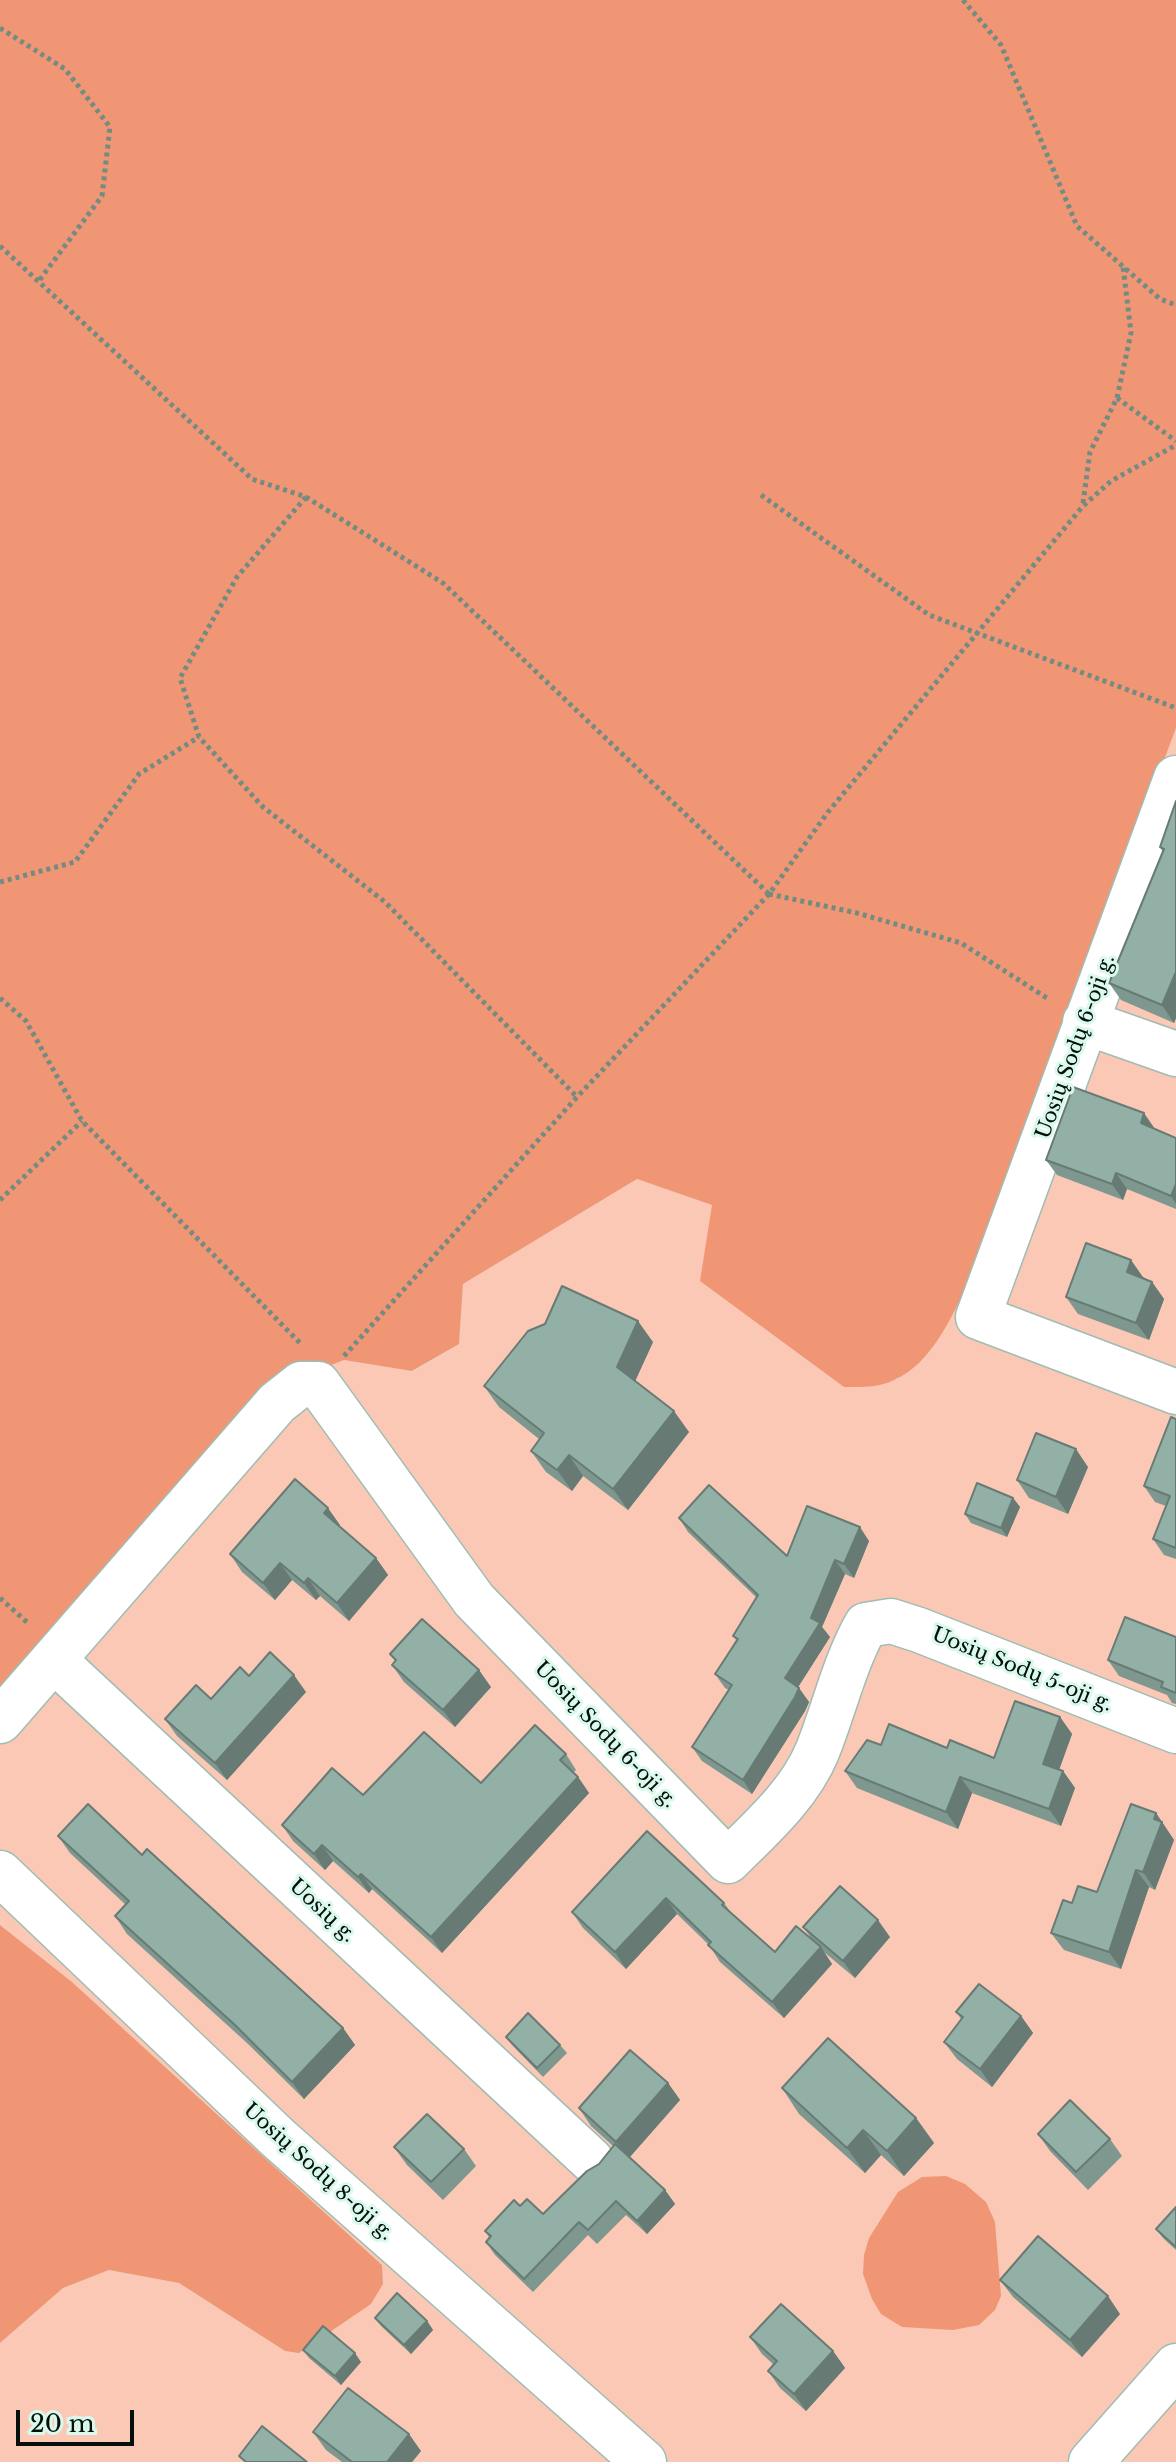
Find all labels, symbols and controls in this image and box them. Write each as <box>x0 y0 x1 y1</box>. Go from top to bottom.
street label: Uosių Sodų 6-oji g. <box>1031 952 1121 1142</box>
street label: Uosių Sodų 5-oji g. <box>928 1623 1116 1717</box>
street label: Uosių Sodų 6-oji g. <box>529 1657 681 1813</box>
street label: Uosių g. <box>284 1874 360 1948</box>
street label: Uosių Sodų 8-oji g. <box>238 2098 398 2246</box>
scale bar <box>20 2394 138 2444</box>
text: 20 m <box>30 2409 95 2438</box>

